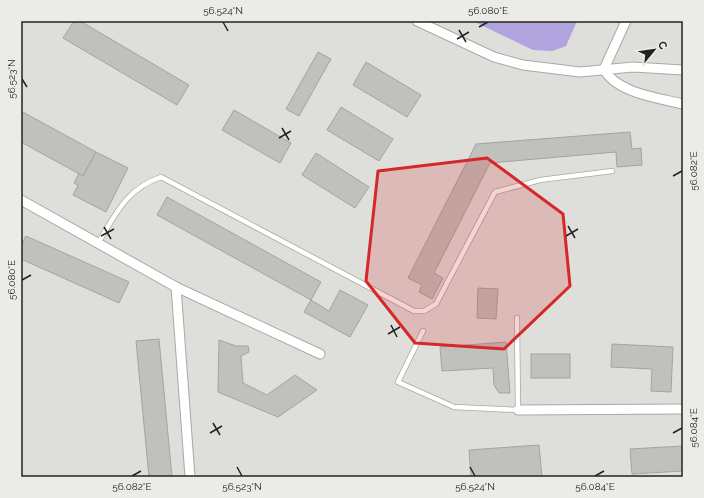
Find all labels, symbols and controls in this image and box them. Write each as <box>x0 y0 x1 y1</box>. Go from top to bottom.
text: 56.524°N <box>203 5 243 16</box>
text: 56.080°E <box>468 5 508 16</box>
north arrow <box>634 30 674 70</box>
text: С <box>655 39 670 52</box>
text: 56.523°N <box>6 59 17 99</box>
text: 56.082°E <box>688 151 699 191</box>
text: 56.080°E <box>6 260 17 300</box>
text: 56.084°E <box>688 408 699 448</box>
text: 56.082°E <box>112 481 152 492</box>
text: 56.523°N <box>222 481 262 492</box>
text: 56.524°N <box>455 481 495 492</box>
text: 56.084°E <box>575 481 615 492</box>

